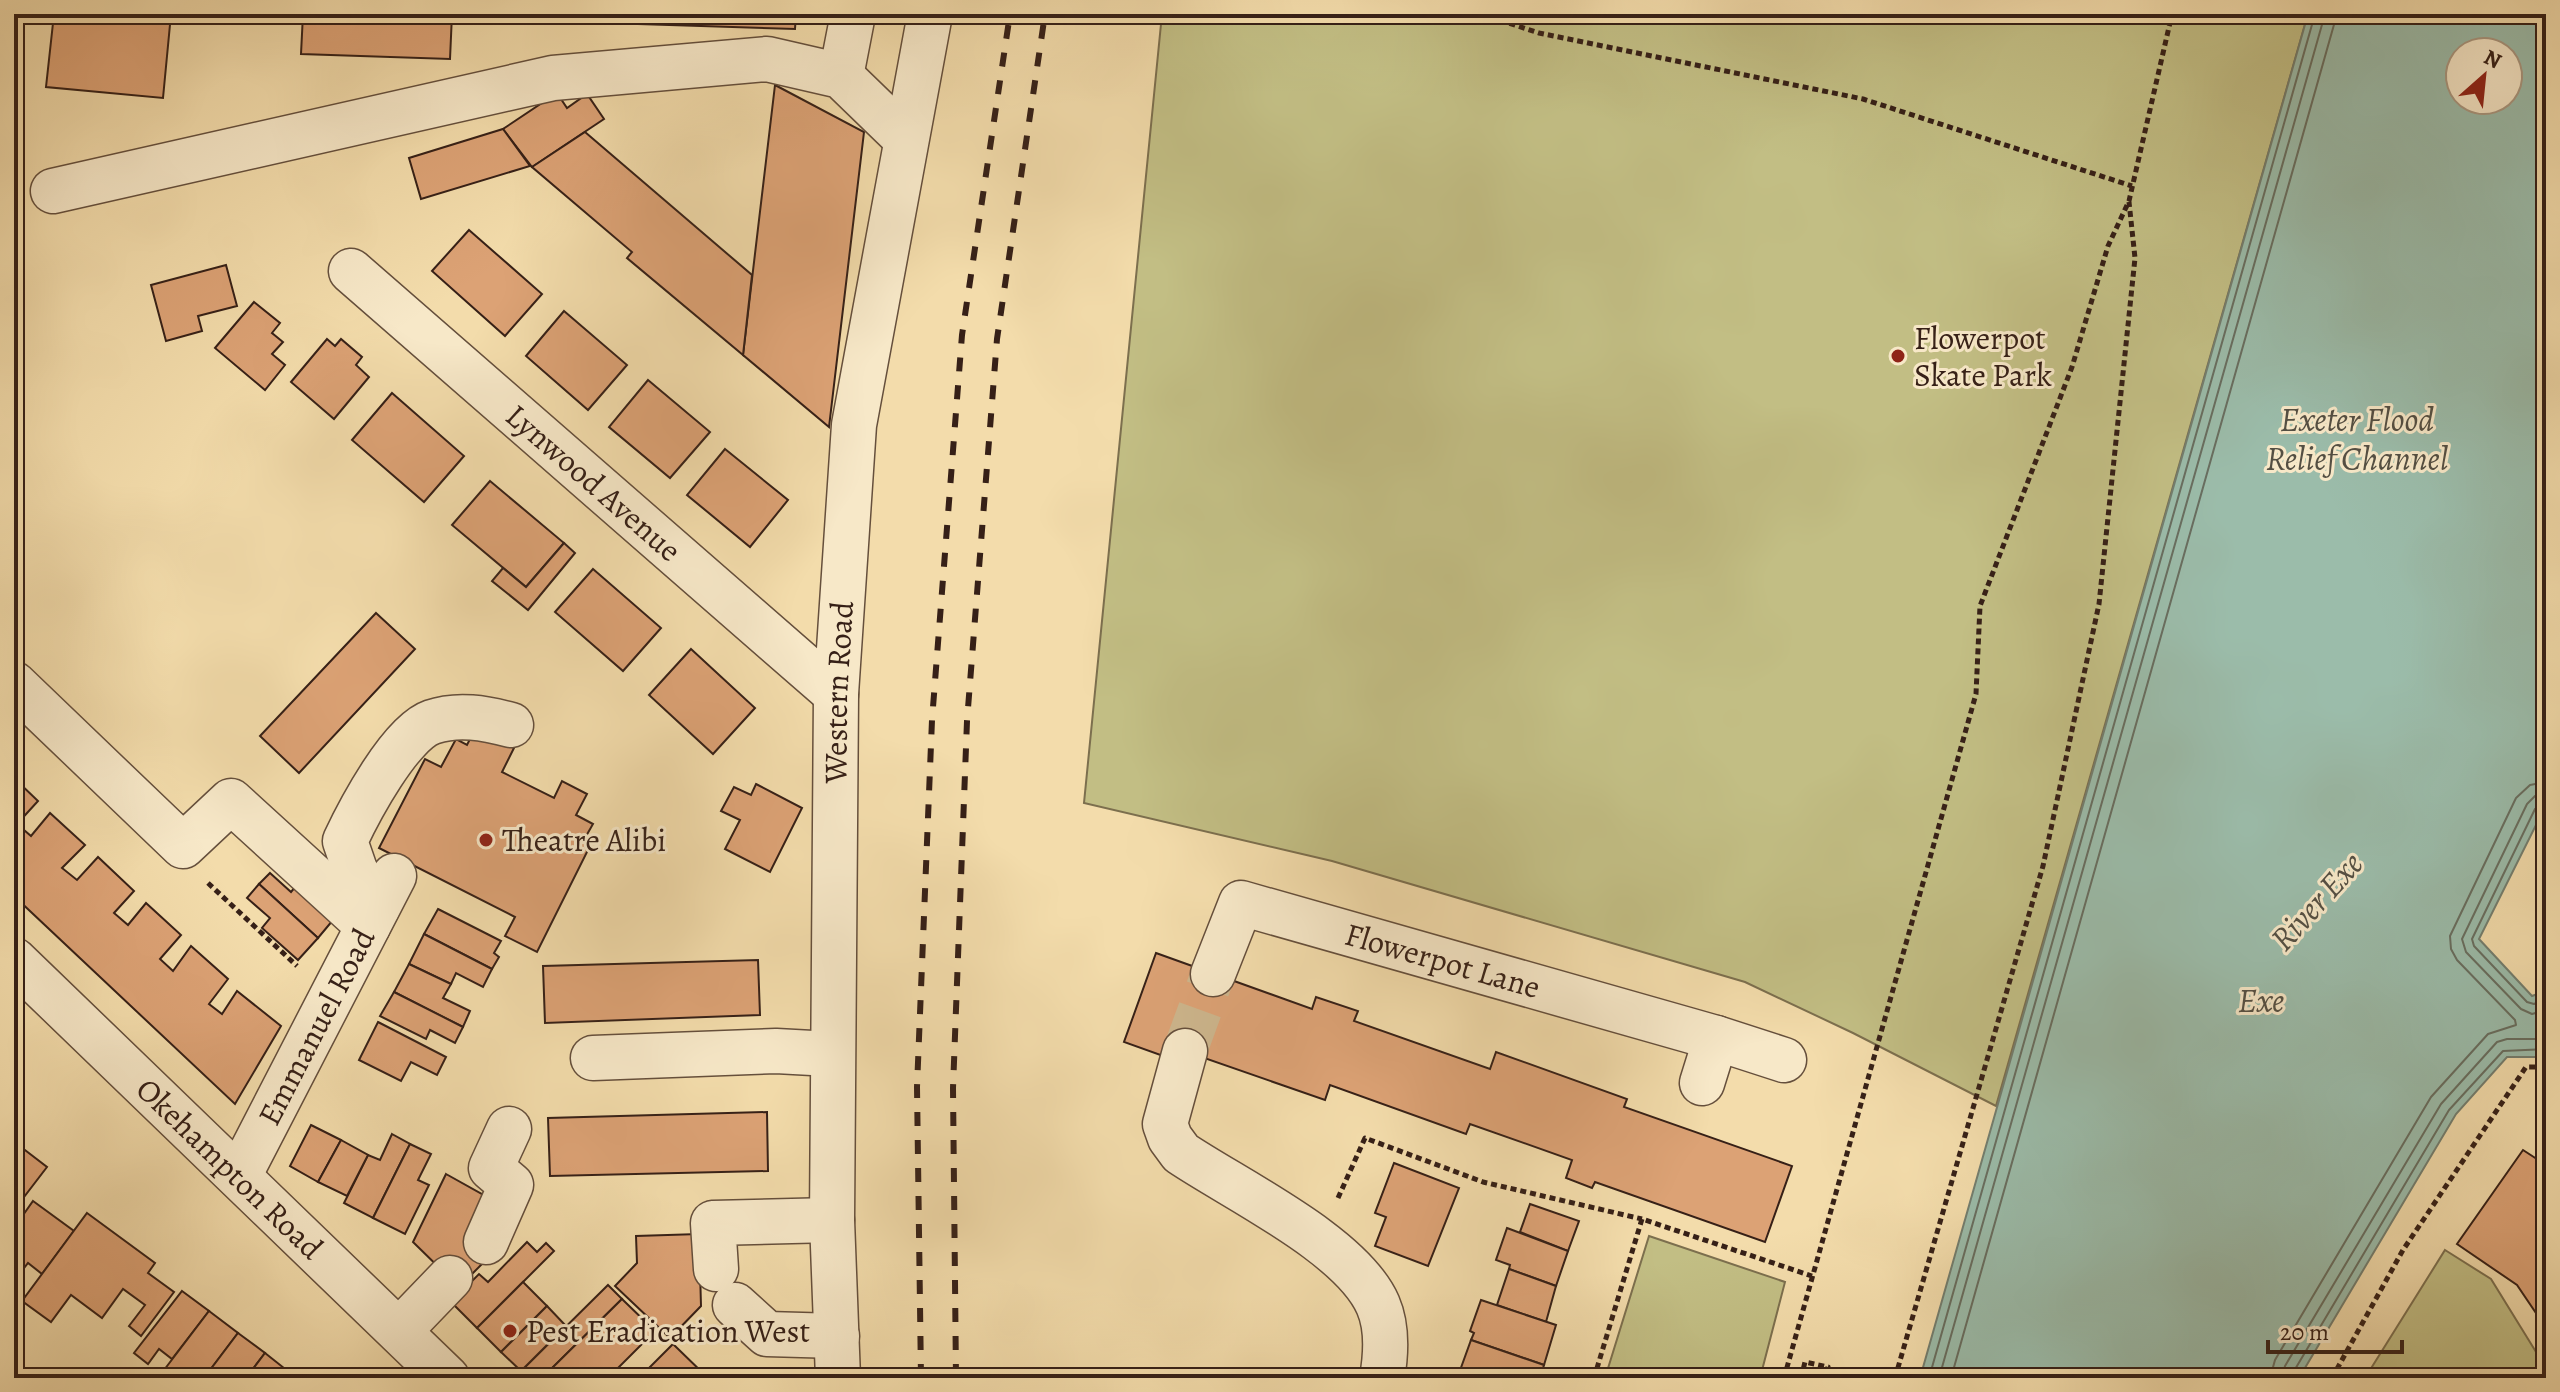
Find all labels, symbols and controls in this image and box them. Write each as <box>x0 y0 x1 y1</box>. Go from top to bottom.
north arrow <box>2444 36 2524 116</box>
text: N <box>2479 42 2507 76</box>
place label: Flowerpot Skate Park <box>1914 316 2052 397</box>
marker: Flowerpot Skate Park <box>1889 347 1907 365</box>
street label: Lynwood Avenue <box>496 394 691 571</box>
water label: Exeter Flood Relief Channel <box>2266 396 2449 482</box>
street label: Western Road <box>813 599 864 784</box>
place label: Theatre Alibi <box>502 818 666 862</box>
marker: Theatre Alibi <box>477 831 495 849</box>
water label: River Exe <box>2259 842 2374 961</box>
street label: Flowerpot Lane <box>1340 912 1545 1009</box>
street label: Emmanuel Road <box>247 920 386 1133</box>
water label: Exe <box>2238 977 2284 1024</box>
street label: Okehampton Road <box>127 1068 334 1270</box>
scale bar <box>2268 1304 2402 1354</box>
place label: Pest Eradication West <box>526 1309 810 1353</box>
text: 20 m <box>2280 1316 2329 1348</box>
marker: Pest Eradication West <box>501 1322 519 1340</box>

